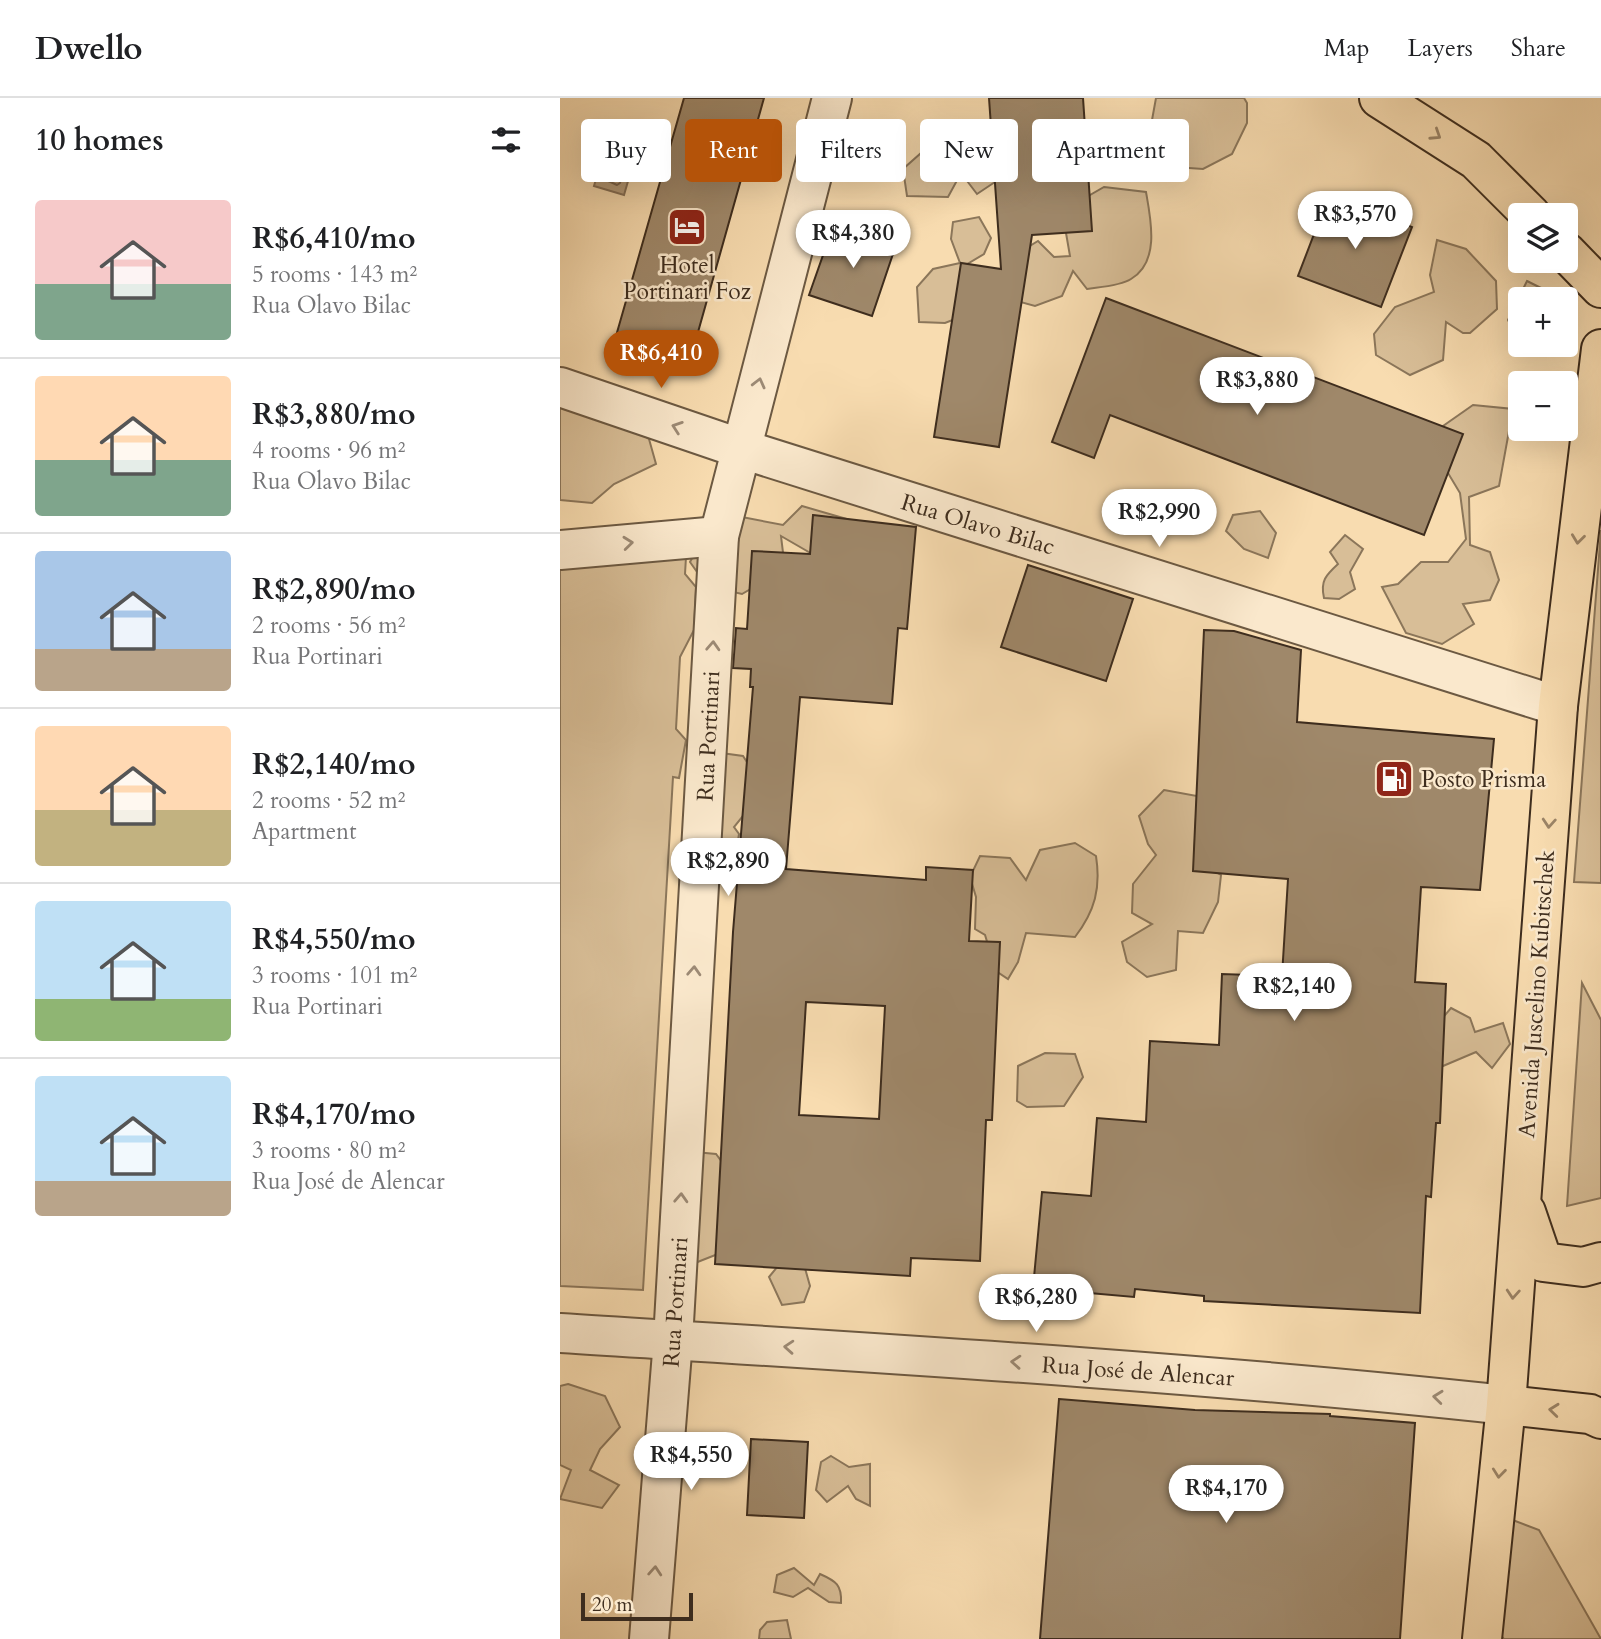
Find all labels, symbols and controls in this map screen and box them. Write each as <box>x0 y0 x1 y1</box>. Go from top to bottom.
text: Dwello <box>35 26 143 71</box>
text: Map <box>1324 32 1370 65</box>
text: Layers <box>1408 32 1473 65</box>
text: Share <box>1511 32 1566 65</box>
chip: Buy <box>581 119 671 182</box>
chip: Rent <box>685 119 782 182</box>
chip: Filters <box>796 119 906 182</box>
chip: New <box>920 119 1018 182</box>
chip: Apartment <box>1032 119 1189 182</box>
text: 10 homes <box>35 120 164 161</box>
icon: filters <box>487 121 525 159</box>
one-way arrow <box>1429 126 1442 139</box>
pin: R$3,570 <box>1290 192 1420 251</box>
text: R$3,570 <box>1314 198 1396 229</box>
map controls <box>1508 203 1578 441</box>
button: layers <box>1508 203 1578 273</box>
hotel icon: Hotel Portinari Foz <box>666 206 708 248</box>
pin: R$4,380 <box>788 211 918 270</box>
text: R$4,380 <box>812 217 894 248</box>
text: R$6,410/mo <box>252 218 415 259</box>
icon: home <box>91 228 175 312</box>
place label: Hotel Portinari Foz <box>623 250 751 307</box>
text: 5 rooms · 143 m² <box>252 259 417 290</box>
button: + <box>1508 287 1578 357</box>
text: Rua Olavo Bilac <box>252 290 411 321</box>
pin: R$6,410 <box>596 330 726 390</box>
text: R$6,410 <box>620 337 702 368</box>
pin: R$3,880 <box>1192 358 1322 417</box>
text: R$3,880 <box>1216 364 1298 395</box>
button: − <box>1508 371 1578 441</box>
one-way arrow <box>751 377 765 389</box>
text: R$3,880/mo <box>252 394 415 435</box>
icon: home <box>91 404 175 488</box>
one-way arrow <box>672 421 684 435</box>
text: 4 rooms · 96 m² <box>252 435 405 466</box>
text: Rua Olavo Bilac <box>252 466 411 497</box>
street label: Rua Olavo Bilac <box>897 486 1058 563</box>
pin: R$2,990 <box>1094 490 1224 549</box>
text: R$2,990 <box>1118 496 1200 527</box>
one-way arrow <box>1571 533 1586 544</box>
one-way arrow <box>622 536 634 551</box>
text: R$2,890/mo <box>252 569 415 610</box>
icon: home <box>91 579 175 663</box>
text: 2 rooms · 56 m² <box>252 610 405 641</box>
text: Rua Portinari <box>252 641 383 672</box>
one-way arrow <box>705 641 720 652</box>
street label: Rua Portinari <box>690 670 727 802</box>
text: R$2,140/mo <box>252 744 415 785</box>
icon: home <box>91 754 175 838</box>
fuel station icon: Posto Prisma <box>1373 758 1415 800</box>
place label: Posto Prisma <box>1421 764 1546 795</box>
text: 2 rooms · 52 m² <box>252 785 405 816</box>
text: Apartment <box>252 816 356 847</box>
one-way arrow <box>1542 818 1557 829</box>
pin: R$2,890 <box>663 838 793 898</box>
text: R$2,890 <box>687 845 769 876</box>
street label: Avenida Juscelino Kubitschek <box>1511 848 1562 1139</box>
text: R$4,550/mo <box>252 919 415 960</box>
icon: home <box>91 929 175 1013</box>
text: 3 rooms · 101 m² <box>252 960 417 991</box>
pin: R$2,140 <box>1229 964 1359 1023</box>
one-way arrow <box>686 966 701 977</box>
text: R$2,140 <box>1253 970 1335 1001</box>
text: Rua Portinari <box>252 991 383 1022</box>
text: R$4,170/mo <box>252 1094 415 1135</box>
icon: home <box>91 1104 175 1188</box>
text: 3 rooms · 80 m² <box>252 1135 405 1166</box>
text: Rua José de Alencar <box>252 1166 445 1197</box>
one-way arrow <box>673 1193 688 1204</box>
street label: Rua Portinari <box>655 1236 696 1368</box>
pin: R$6,280 <box>971 1274 1101 1334</box>
text: R$6,280 <box>995 1281 1077 1312</box>
one-way arrow <box>1506 1289 1521 1300</box>
one-way arrow <box>783 1340 794 1355</box>
street label: Rua José de Alencar <box>1041 1349 1236 1394</box>
one-way arrow <box>1010 1355 1021 1370</box>
one-way arrow <box>1432 1390 1444 1405</box>
one-way arrow <box>1548 1403 1559 1418</box>
pin: R$4,550 <box>626 1432 756 1492</box>
text: R$4,550 <box>650 1439 732 1470</box>
pin: R$4,170 <box>1161 1466 1291 1525</box>
one-way arrow <box>1492 1467 1507 1478</box>
text: R$4,170 <box>1185 1472 1267 1503</box>
one-way arrow <box>647 1565 662 1576</box>
scale bar <box>581 1590 693 1622</box>
text: 20 m <box>592 1592 633 1618</box>

